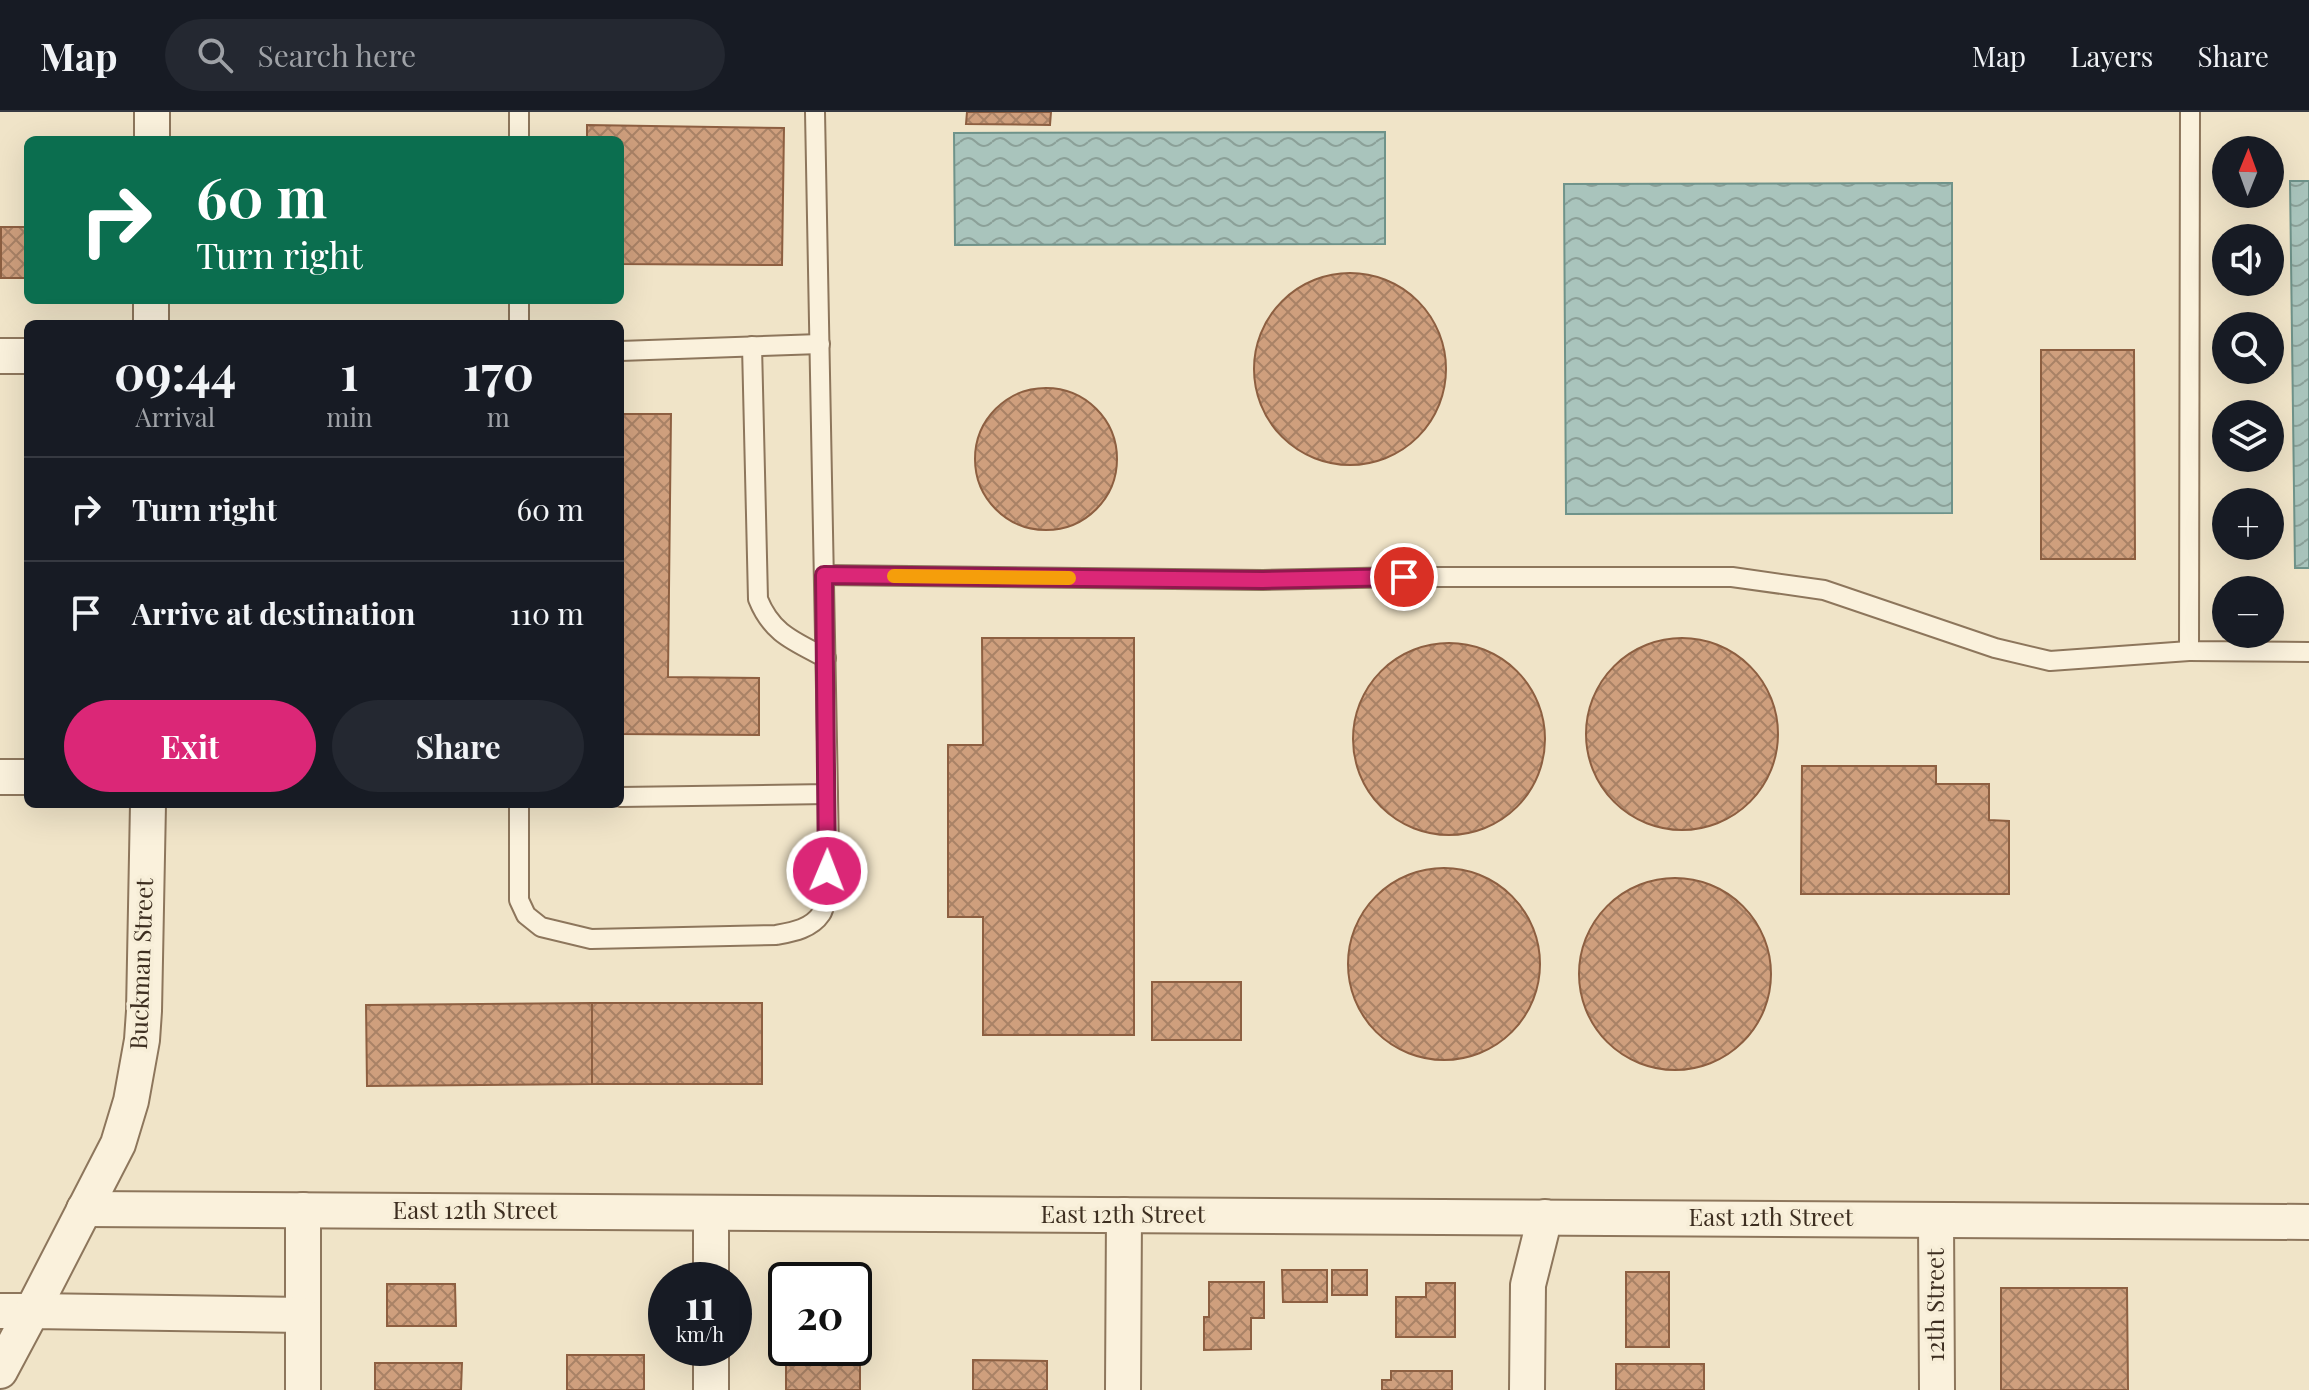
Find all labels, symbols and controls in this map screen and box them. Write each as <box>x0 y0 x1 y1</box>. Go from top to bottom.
search box <box>165 19 725 91</box>
text: Map <box>40 30 117 81</box>
icon: search <box>193 33 237 77</box>
text: Search here <box>257 35 416 75</box>
text: Map <box>1972 37 2026 74</box>
text: Layers <box>2070 37 2153 74</box>
text: Share <box>2197 37 2269 74</box>
north arrow <box>2212 136 2284 208</box>
map controls <box>2212 136 2284 648</box>
text: 60 m <box>196 158 327 233</box>
icon: right <box>64 168 168 272</box>
button: sound <box>2212 224 2284 296</box>
text: Turn right <box>196 230 363 278</box>
button: search <box>2212 312 2284 384</box>
text: 09:44 <box>114 339 236 403</box>
text: 1 <box>340 339 359 403</box>
text: 170 <box>463 339 534 403</box>
text: Arrival <box>135 399 215 434</box>
text: min <box>326 399 373 434</box>
text: m <box>487 399 510 434</box>
button: layers <box>2212 400 2284 472</box>
icon: right <box>64 487 108 531</box>
button: + <box>2212 488 2284 560</box>
text: Turn right <box>132 489 277 529</box>
text: 60 m <box>516 489 584 529</box>
pin <box>1370 543 1438 611</box>
icon: arrive <box>1382 555 1426 599</box>
button: − <box>2212 576 2284 648</box>
icon: arrive <box>64 591 108 635</box>
text: Arrive at destination <box>132 593 415 633</box>
text: 110 m <box>510 593 584 633</box>
button: Exit <box>64 700 316 792</box>
button: Share <box>332 700 584 792</box>
position arrow <box>785 829 869 913</box>
street label: Buckman Street <box>121 877 159 1050</box>
street label: East 12th Street <box>393 1193 558 1225</box>
street label: East 12th Street <box>1041 1197 1206 1229</box>
street label: East 12th Street <box>1689 1200 1854 1232</box>
street label: 12th Street <box>1918 1248 1950 1362</box>
speed limit sign: 20 <box>768 1262 872 1366</box>
text: 11 <box>685 1277 715 1330</box>
text: km/h <box>676 1320 724 1347</box>

